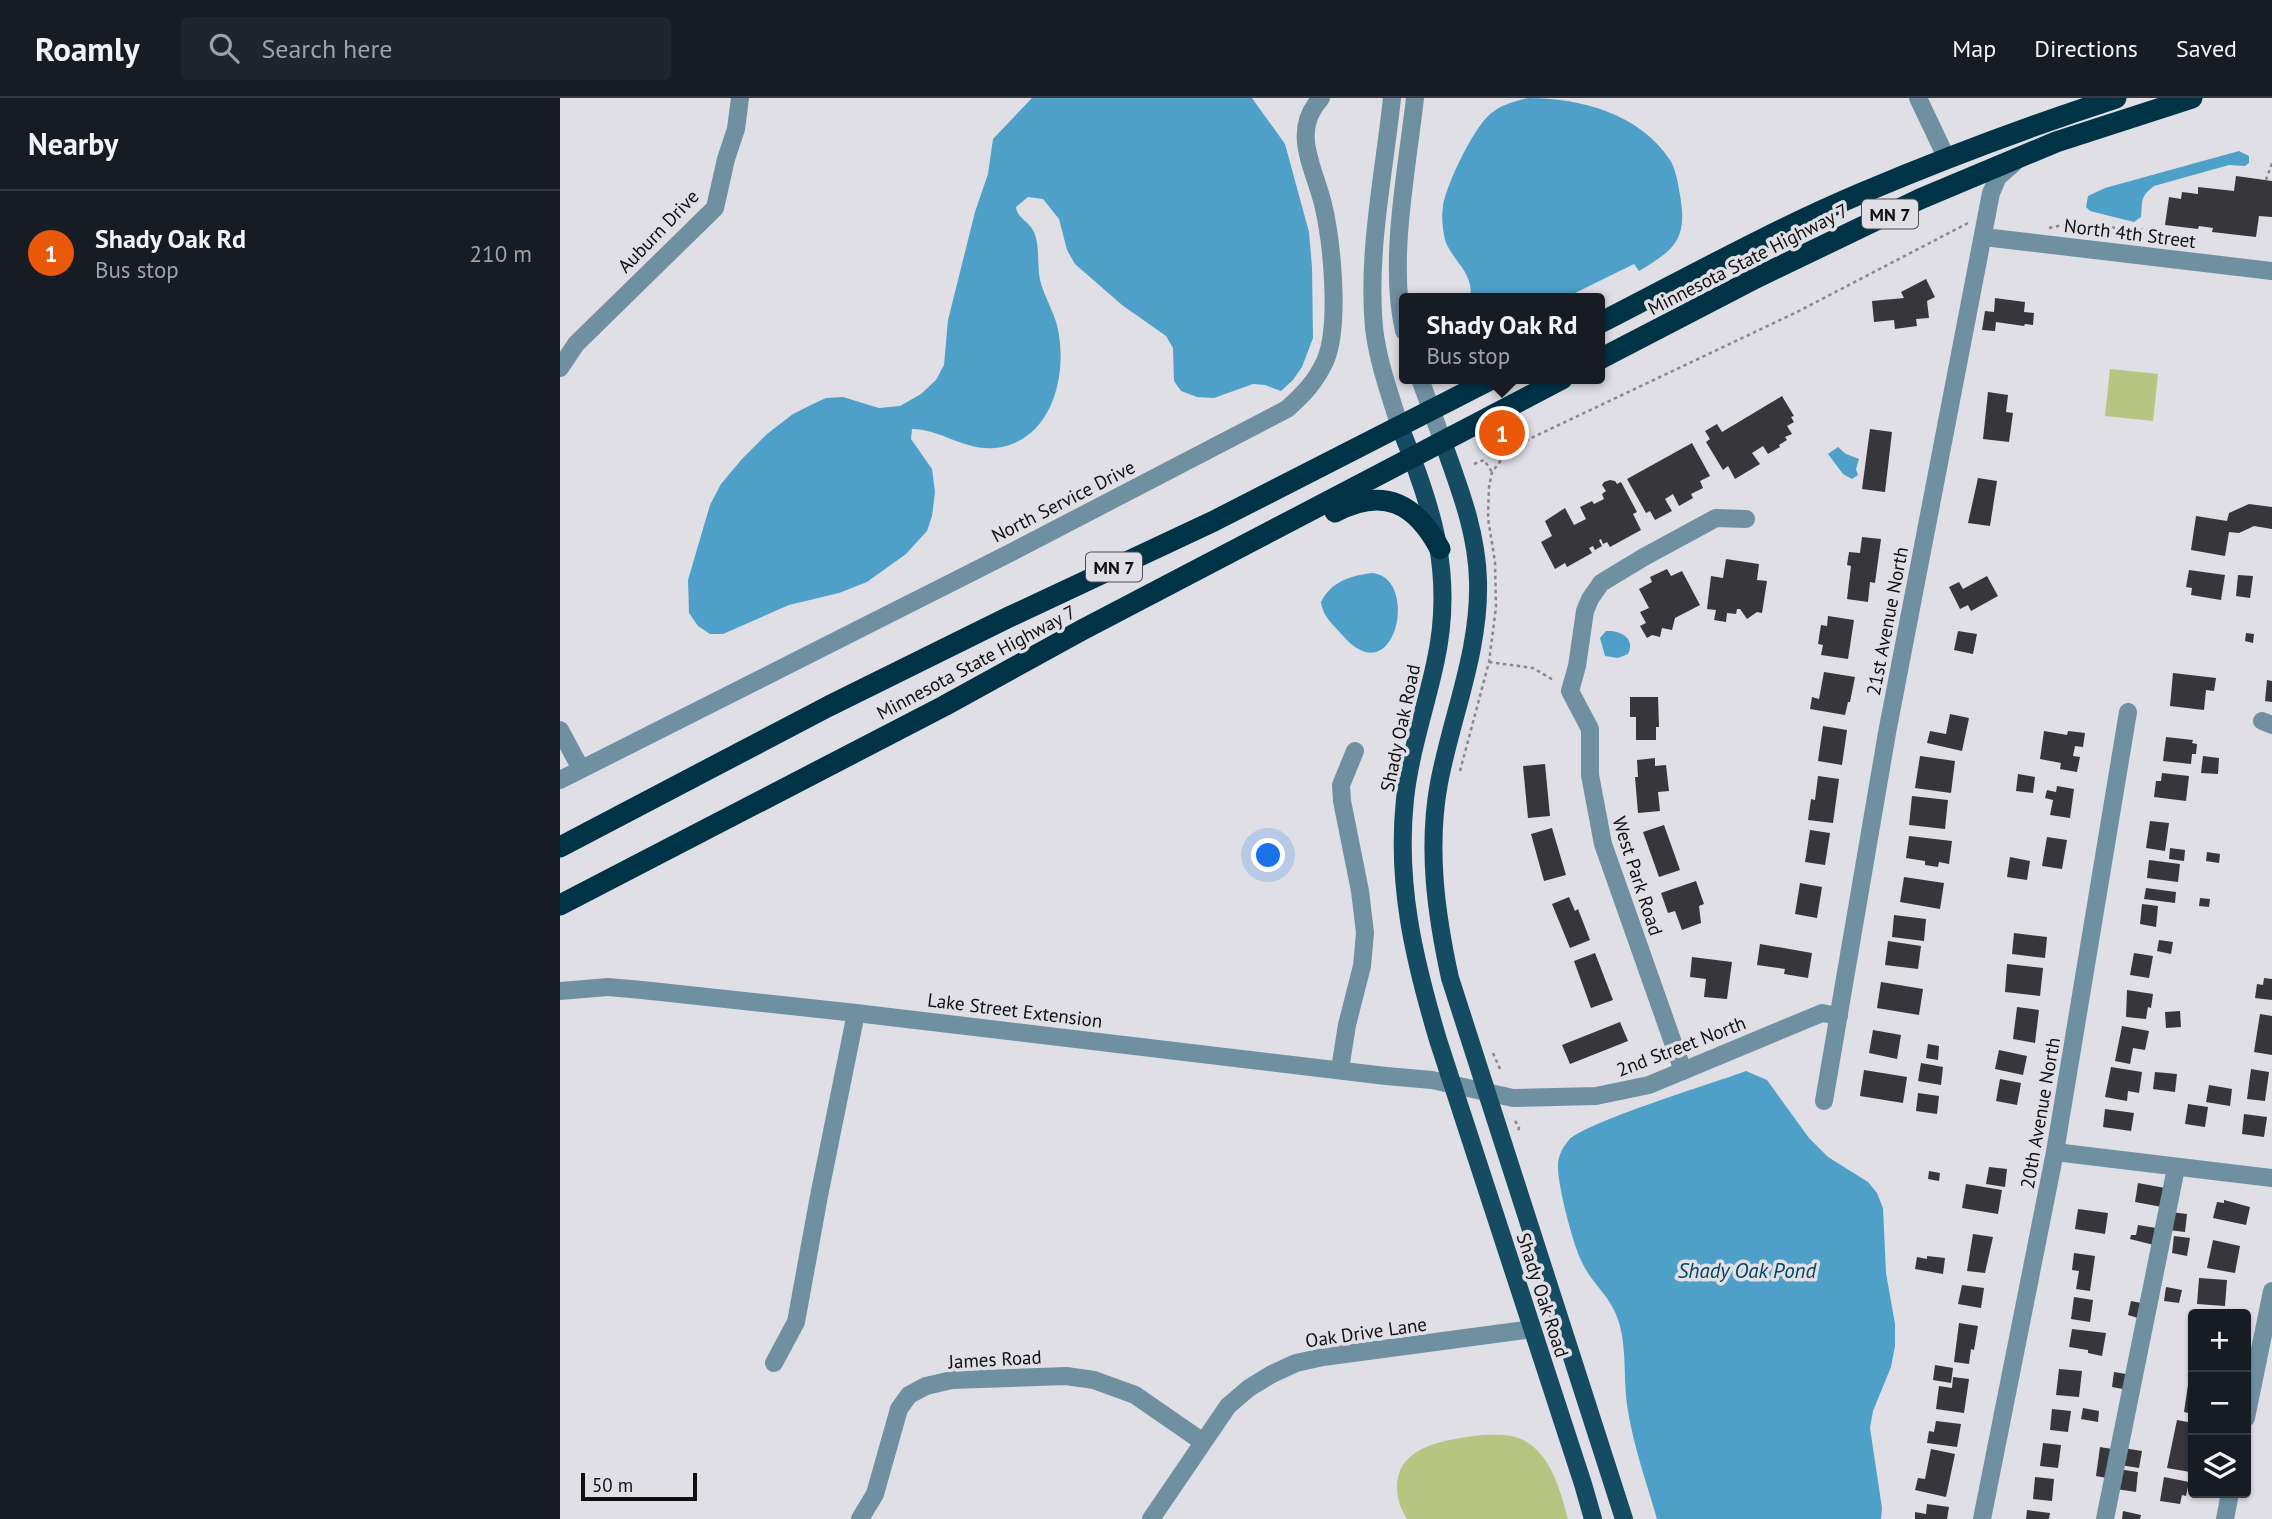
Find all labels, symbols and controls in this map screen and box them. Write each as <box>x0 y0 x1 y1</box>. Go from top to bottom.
search box <box>181 17 671 80</box>
text: Roamly <box>35 27 139 70</box>
icon: search <box>205 29 243 67</box>
text: Search here <box>261 32 393 65</box>
text: Map <box>1952 33 1996 64</box>
text: Directions <box>2034 33 2138 64</box>
text: Saved <box>2176 33 2237 64</box>
text: Nearby <box>28 124 118 163</box>
street label: Auburn Drive <box>612 184 704 278</box>
street label: Minnesota State Highway 7 <box>1644 198 1852 320</box>
road number: MN 7 <box>1862 200 1918 229</box>
street label: North 4th Street <box>2063 213 2198 253</box>
text: Shady Oak Rd <box>95 222 246 255</box>
text: 1 <box>44 239 58 268</box>
text: 210 m <box>470 239 532 268</box>
text: Bus stop <box>95 255 179 284</box>
popup <box>1399 293 1605 384</box>
text: Shady Oak Rd <box>1426 308 1578 341</box>
text: Bus stop <box>1426 341 1510 370</box>
pin: 1 <box>1479 407 1525 459</box>
street label: North Service Drive <box>987 454 1139 548</box>
street label: 21st Avenue North <box>1861 545 1913 697</box>
road number: MN 7 <box>1086 552 1142 582</box>
street label: Minnesota State Highway 7 <box>872 599 1080 725</box>
street label: Shady Oak Road <box>1375 662 1425 794</box>
street label: West Park Road <box>1607 813 1669 939</box>
your location <box>1251 838 1285 872</box>
street label: Lake Street Extension <box>926 987 1104 1033</box>
street label: 2nd Street North <box>1613 1010 1749 1082</box>
street label: 20th Avenue North <box>2015 1035 2065 1191</box>
street label: Shady Oak Road <box>1512 1230 1574 1360</box>
water label: Shady Oak Pond <box>1678 1257 1818 1284</box>
map controls <box>2188 1309 2251 1498</box>
button: + <box>2188 1309 2251 1372</box>
street label: Oak Drive Lane <box>1304 1312 1428 1352</box>
street label: James Road <box>947 1345 1042 1373</box>
button: − <box>2188 1372 2251 1435</box>
button: layers <box>2188 1435 2251 1498</box>
scale bar <box>581 1470 696 1502</box>
text: 50 m <box>592 1473 633 1497</box>

